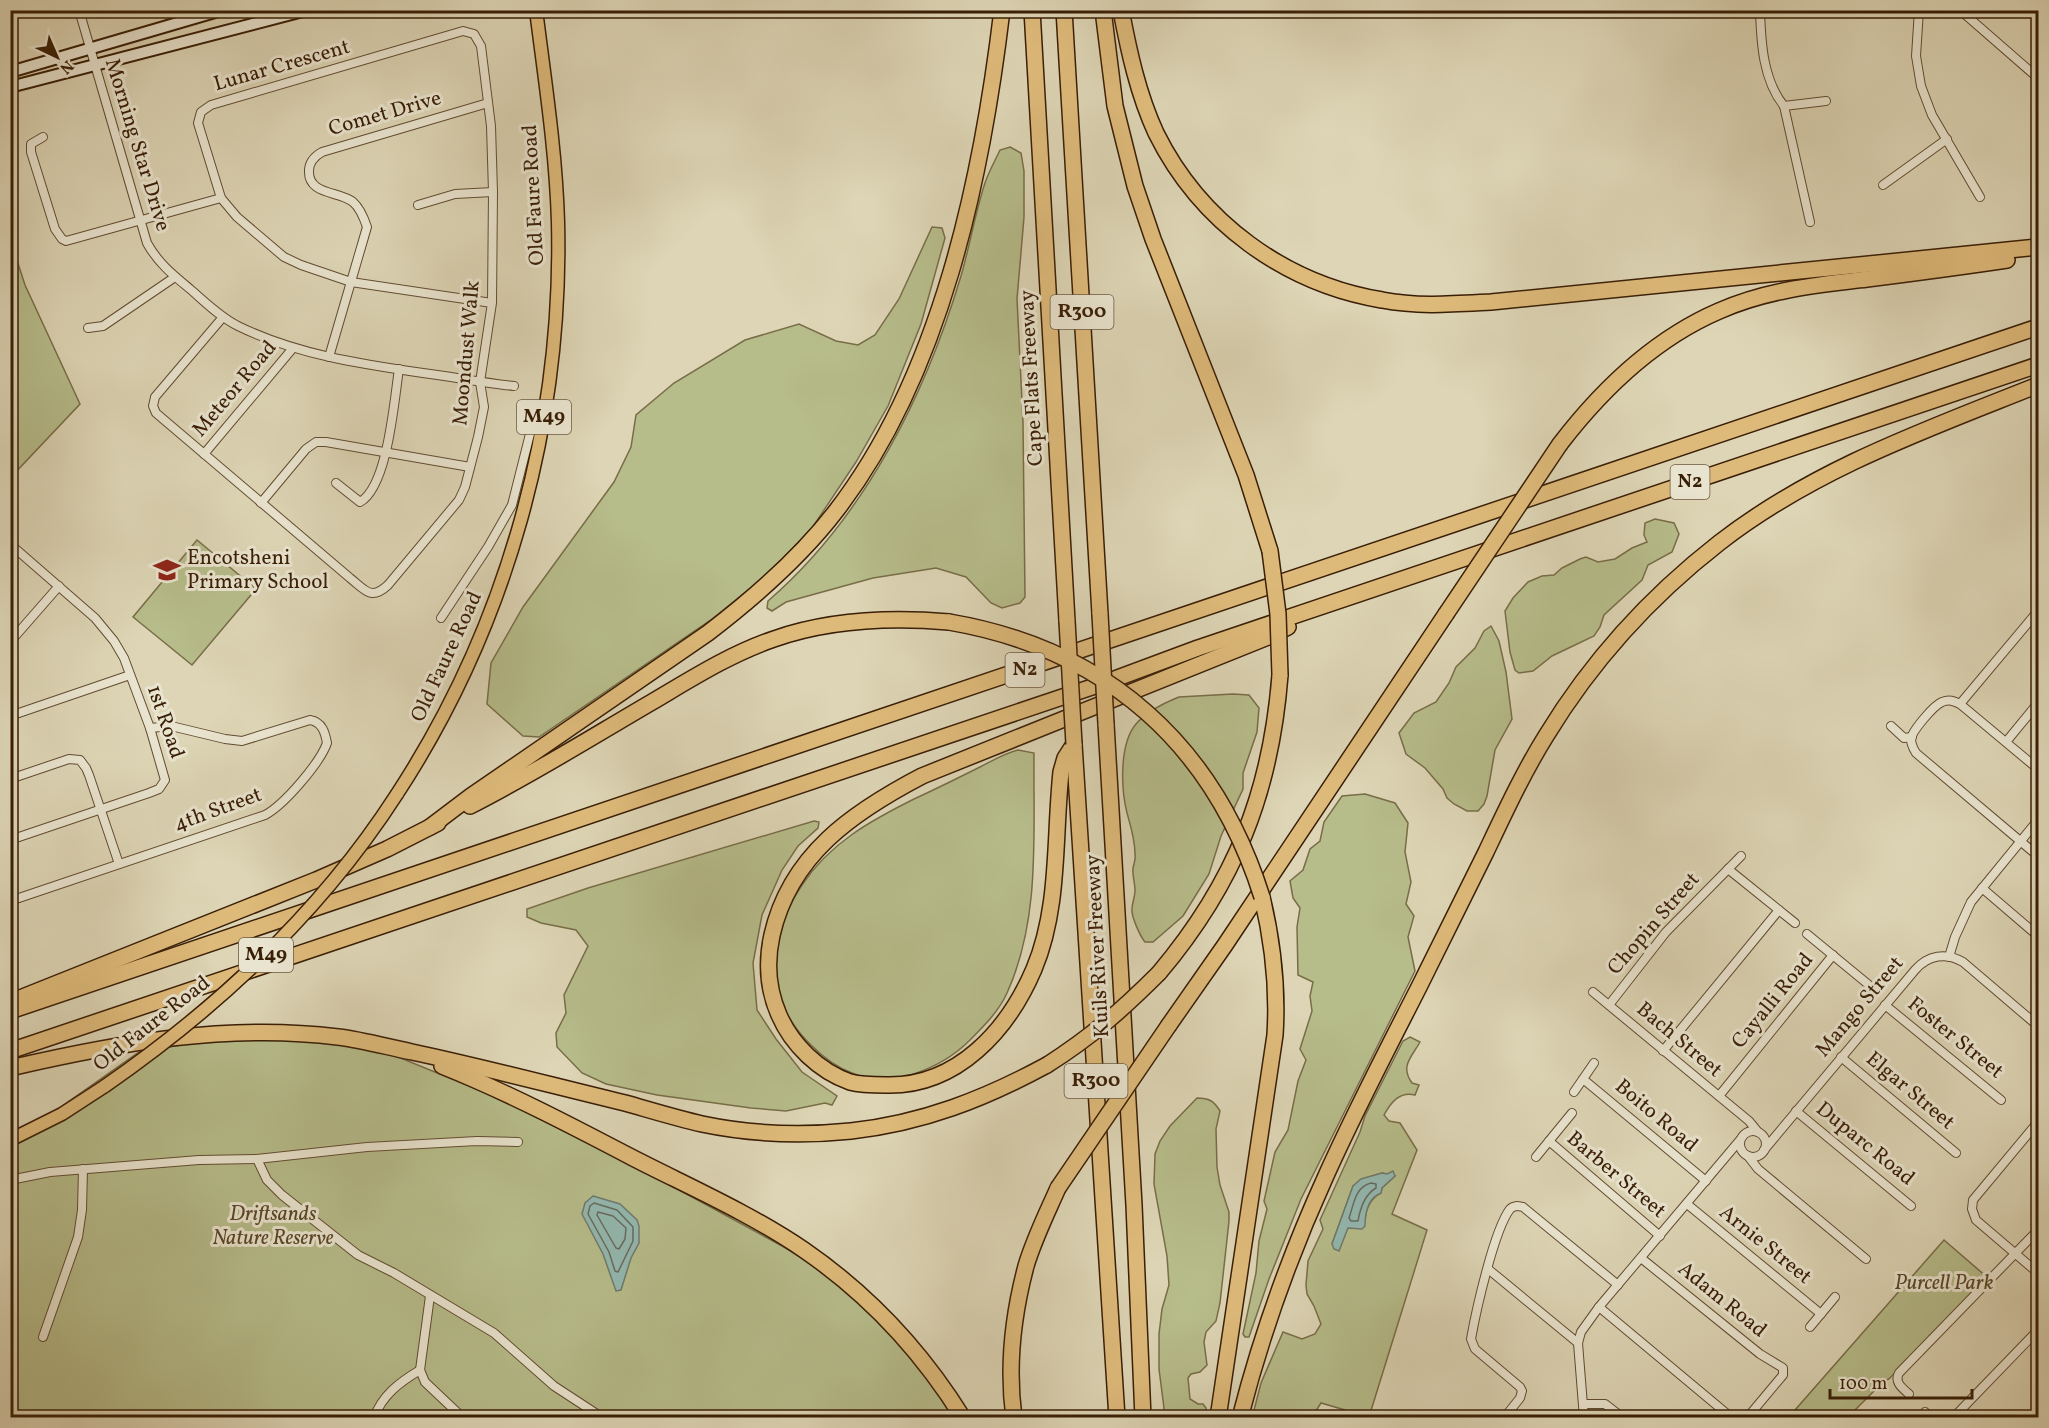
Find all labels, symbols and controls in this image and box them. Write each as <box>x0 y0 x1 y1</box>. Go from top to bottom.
north arrow <box>27 27 87 87</box>
street label: Lunar Crescent <box>211 33 353 99</box>
text: N <box>54 54 78 79</box>
street label: Morning Star Drive <box>97 55 177 235</box>
street label: Comet Drive <box>325 84 445 144</box>
street label: Old Faure Road <box>516 124 552 266</box>
street label: Moondust Walk <box>446 279 488 427</box>
street label: Cape Flats Freeway <box>1013 289 1051 467</box>
road number: R300 <box>1050 295 1114 329</box>
street label: Meteor Road <box>186 335 284 443</box>
road number: M49 <box>517 400 571 434</box>
road number: N2 <box>1670 465 1710 499</box>
place label: Encotsheni Primary School <box>187 544 328 597</box>
school or university icon: Encotsheni Primary School <box>152 555 182 585</box>
street label: Old Faure Road <box>404 587 490 727</box>
road number: N2 <box>1006 653 1044 687</box>
street label: 1st Road <box>139 681 191 763</box>
street label: 4th Street <box>170 781 266 839</box>
street label: Kuils River Freeway <box>1079 853 1117 1038</box>
street label: Chopin Street <box>1601 866 1707 982</box>
road number: M49 <box>239 938 293 972</box>
street label: Cayalli Road <box>1725 947 1821 1055</box>
street label: Mango Street <box>1809 950 1911 1064</box>
street label: Old Faure Road <box>87 969 217 1079</box>
street label: Foster Street <box>1901 990 2009 1086</box>
street label: Bach Street <box>1630 995 1728 1085</box>
street label: Elgar Street <box>1859 1045 1961 1137</box>
road number: R300 <box>1064 1064 1128 1098</box>
street label: Boito Road <box>1608 1073 1704 1159</box>
street label: Duparc Road <box>1809 1095 1921 1193</box>
street label: Barber Street <box>1560 1125 1672 1225</box>
street label: Arnie Street <box>1712 1199 1818 1291</box>
park label: Driftsands Nature Reserve <box>213 1200 334 1253</box>
street label: Adam Road <box>1671 1255 1773 1345</box>
park label: Purcell Park <box>1895 1269 1994 1298</box>
scale bar <box>1830 1362 1972 1400</box>
text: 100 m <box>1839 1372 1888 1397</box>

